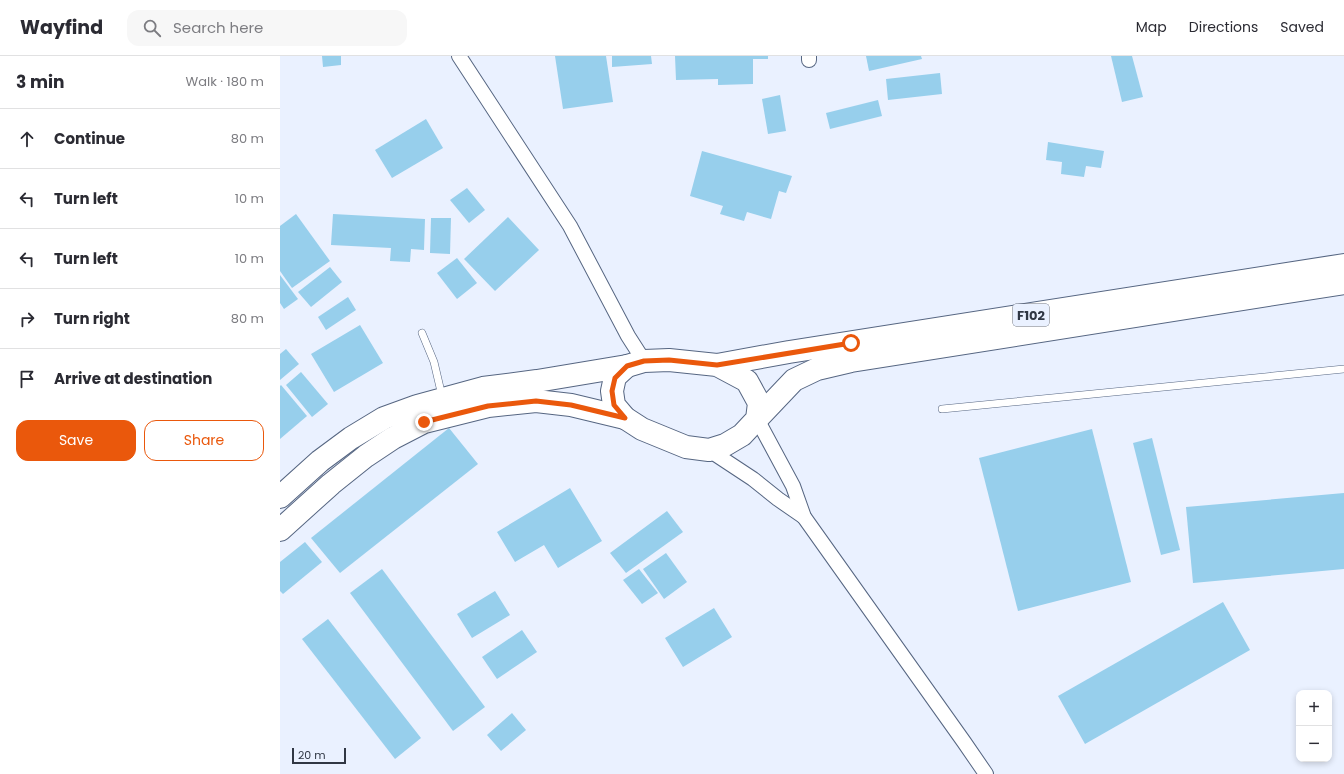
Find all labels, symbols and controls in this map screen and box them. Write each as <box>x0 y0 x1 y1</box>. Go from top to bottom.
search box <box>127 10 407 46</box>
text: Wayfind <box>20 14 103 41</box>
icon: search <box>141 17 163 39</box>
text: Search here <box>173 17 263 38</box>
text: Map <box>1136 17 1167 37</box>
text: Directions <box>1189 17 1258 37</box>
text: Saved <box>1280 17 1324 37</box>
text: 3 min <box>16 70 64 94</box>
text: Walk · 180 m <box>186 72 264 91</box>
icon: ahead <box>16 128 38 150</box>
text: Continue <box>54 128 125 149</box>
text: 80 m <box>231 129 264 148</box>
icon: left <box>16 188 38 210</box>
text: Turn left <box>54 188 118 209</box>
text: 10 m <box>235 189 264 208</box>
icon: left <box>16 248 38 270</box>
text: Turn left <box>54 248 118 269</box>
text: 10 m <box>235 249 264 268</box>
road number: F102 <box>1013 304 1049 326</box>
icon: right <box>16 308 38 330</box>
text: Turn right <box>54 308 130 329</box>
text: 80 m <box>231 309 264 328</box>
route start <box>842 334 860 352</box>
icon: arrive <box>16 368 38 390</box>
text: Arrive at destination <box>54 368 212 389</box>
route end <box>415 413 433 431</box>
button: Save <box>16 420 136 461</box>
button: Share <box>144 420 264 461</box>
map controls <box>1296 690 1332 762</box>
button: + <box>1296 690 1332 726</box>
button: − <box>1296 726 1332 762</box>
scale bar <box>292 746 346 765</box>
text: 20 m <box>298 747 326 763</box>

